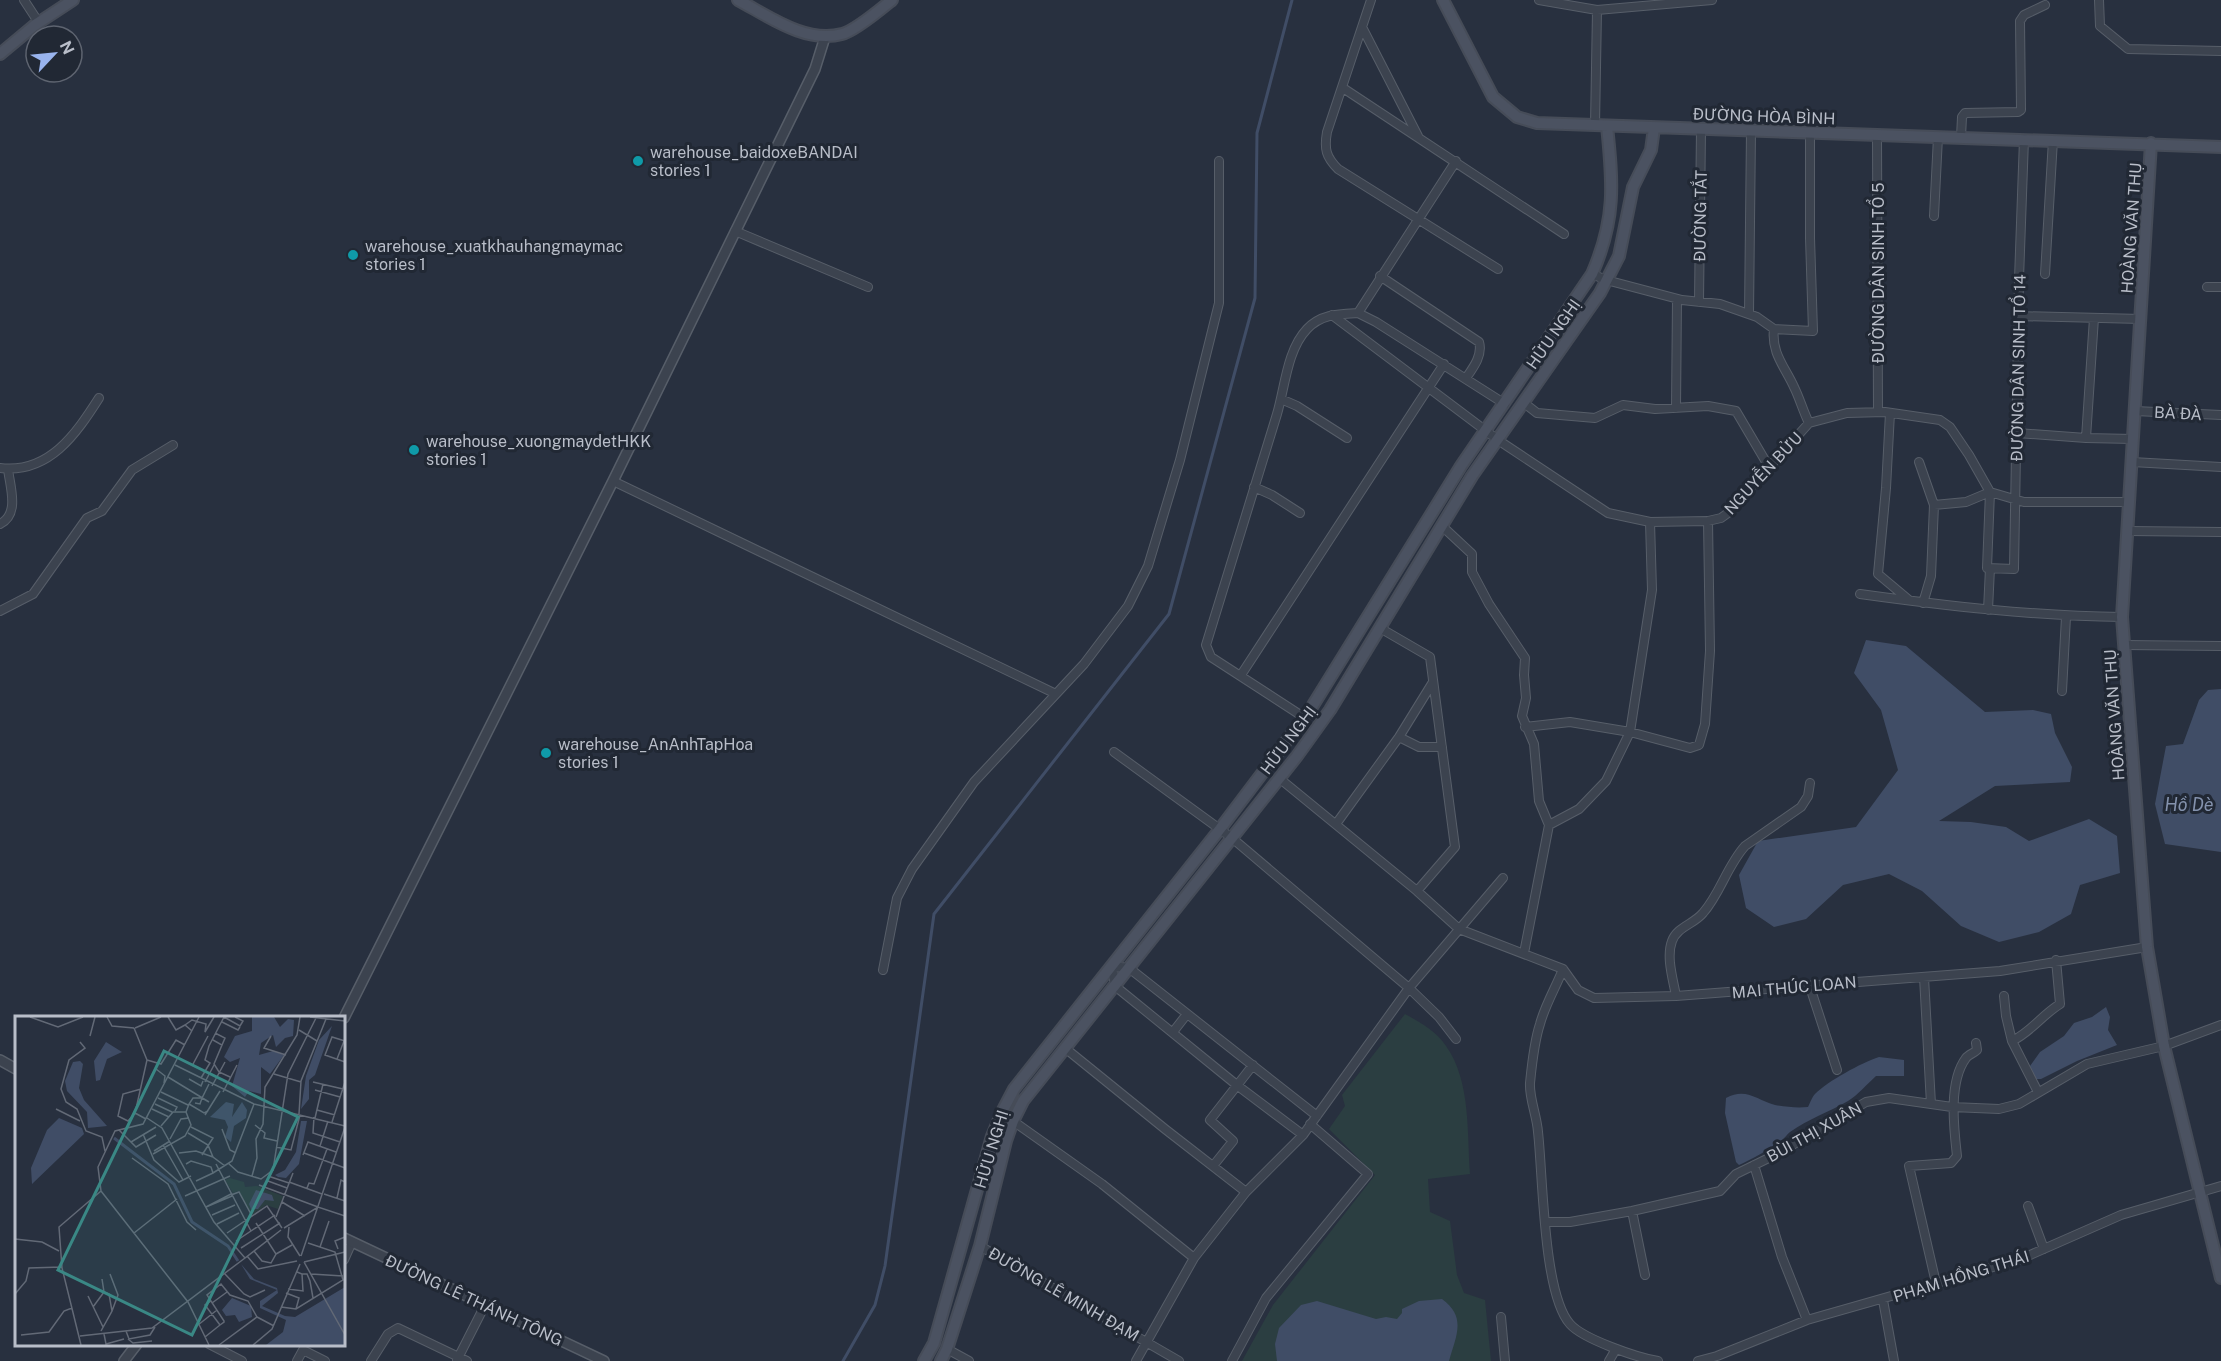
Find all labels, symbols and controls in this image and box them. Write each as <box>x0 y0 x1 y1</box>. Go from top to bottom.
north arrow <box>24 24 84 84</box>
text: N <box>56 38 78 57</box>
street label: ĐƯỜNG HÒA BÌNH <box>1692 104 1836 128</box>
place label: warehouse_baidoxeBANDAI stories 1 <box>650 143 858 180</box>
marker: warehouse_baidoxeBANDAI stories 1 <box>631 154 645 168</box>
street label: HOÀNG VĂN THỤ <box>2116 162 2146 294</box>
street label: ĐƯỜNG TẮT <box>1687 169 1711 262</box>
street label: ĐƯỜNG DÂN SINH TỔ 5 <box>1866 182 1888 364</box>
place label: warehouse_xuatkhauhangmaymac stories 1 <box>365 237 623 274</box>
marker: warehouse_xuatkhauhangmaymac stories 1 <box>346 248 360 262</box>
street label: ĐƯỜNG DÂN SINH TỔ 14 <box>2004 274 2030 462</box>
street label: HỮU NGHỊ <box>1522 295 1584 373</box>
street label: BÀ ĐÀ <box>2153 402 2203 424</box>
street label: NGUYỄN BỬU <box>1718 426 1806 518</box>
place label: warehouse_xuongmaydetHKK stories 1 <box>426 432 651 469</box>
marker: warehouse_xuongmaydetHKK stories 1 <box>407 443 421 457</box>
street label: HOÀNG VĂN THỤ <box>2099 649 2129 781</box>
street label: HỮU NGHỊ <box>1256 702 1320 778</box>
place label: warehouse_AnAnhTapHoa stories 1 <box>558 735 753 772</box>
marker: warehouse_AnAnhTapHoa stories 1 <box>539 746 553 760</box>
water label: Hồ Dè <box>2164 794 2214 815</box>
street label: MAI THÚC LOAN <box>1731 972 1857 1002</box>
inset map <box>15 1016 345 1346</box>
street label: BÙI THỊ XUÂN <box>1763 1098 1865 1166</box>
street label: HỮU NGHỊ <box>970 1107 1012 1191</box>
street label: ĐƯỜNG LÊ MINH ĐẠM <box>985 1243 1143 1345</box>
street label: PHẠM HỒNG THÁI <box>1890 1244 2031 1306</box>
street label: ĐƯỜNG LÊ THÁNH TÔNG <box>382 1250 566 1350</box>

